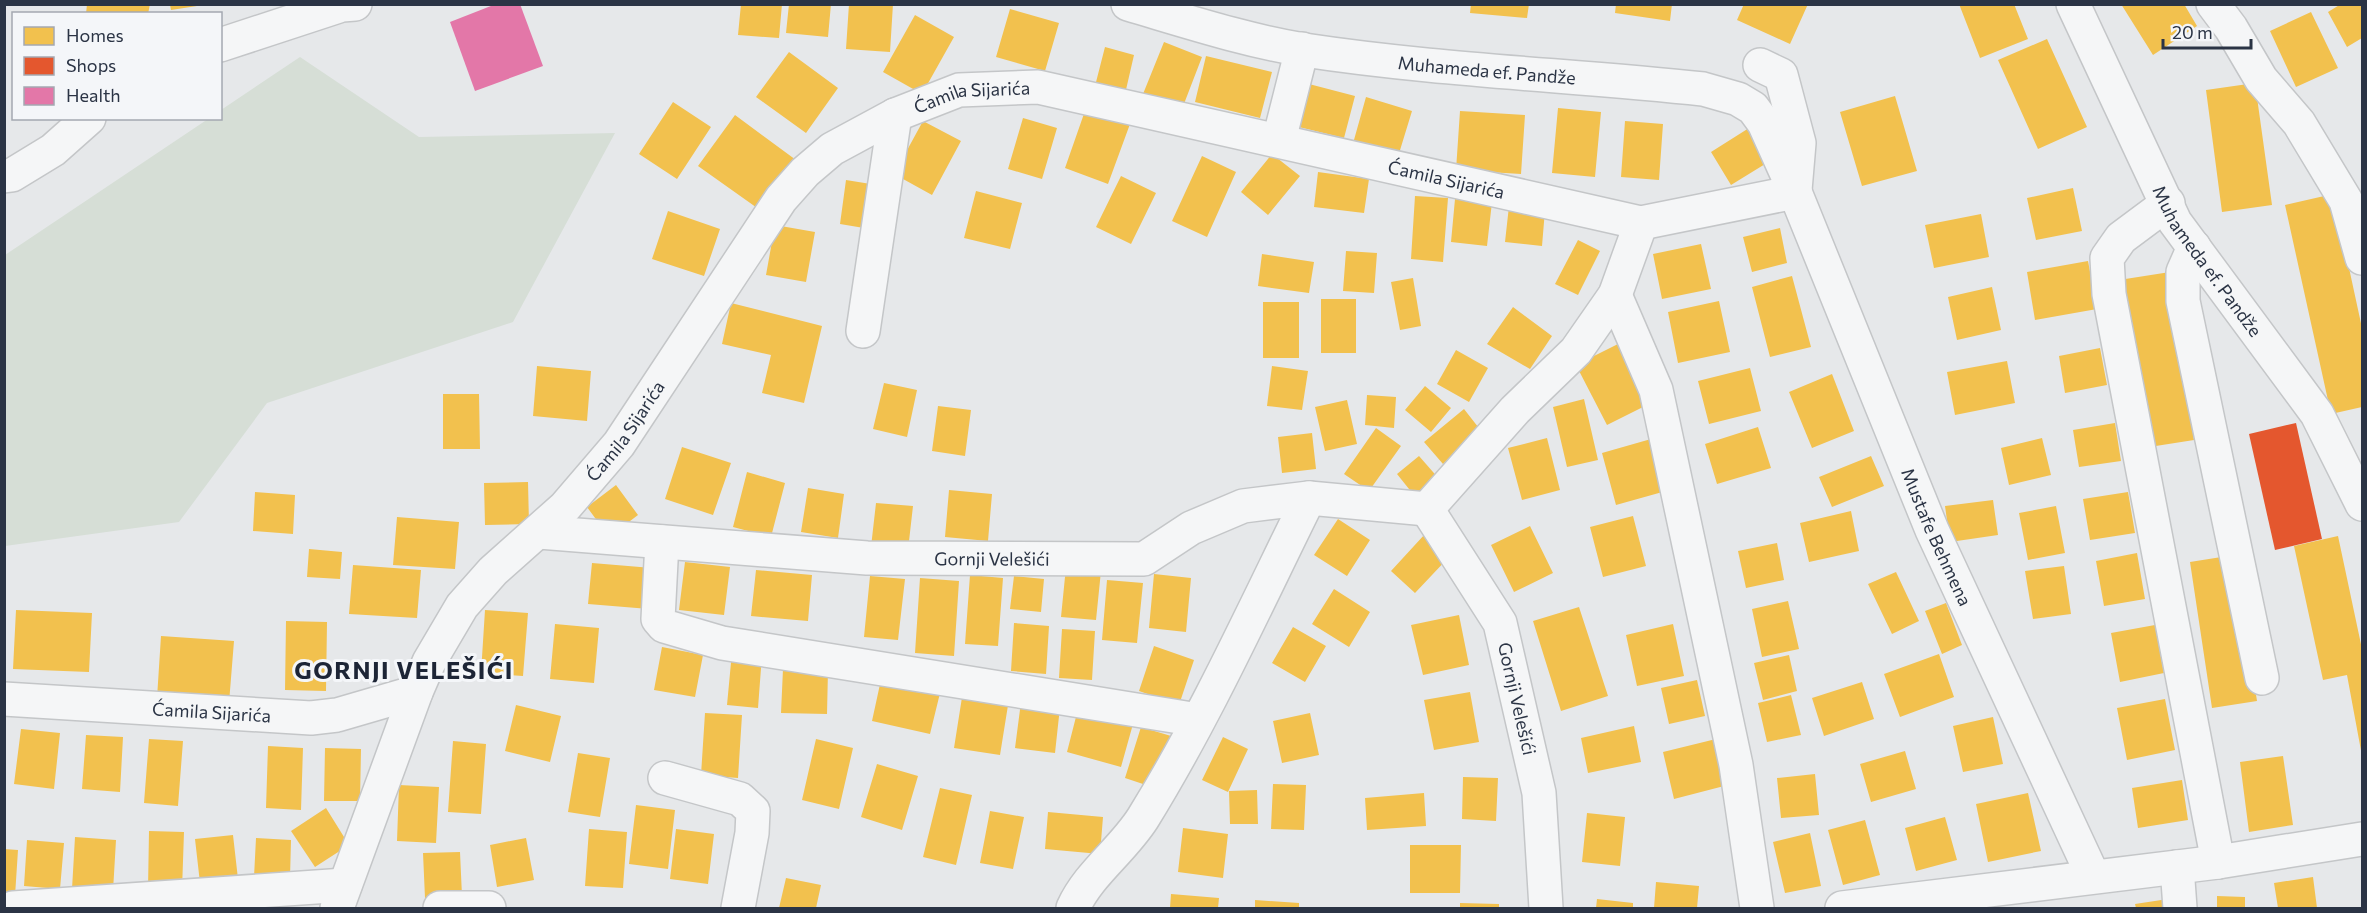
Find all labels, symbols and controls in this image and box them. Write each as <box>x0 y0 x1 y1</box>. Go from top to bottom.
legend <box>12 12 222 120</box>
scale bar <box>2163 12 2252 50</box>
text: 20 m <box>2172 21 2213 43</box>
text: Homes <box>66 24 124 46</box>
street label: Muhameda ef. Pandže <box>1397 51 1577 89</box>
text: Shops <box>66 54 116 76</box>
street label: Ćamila Sijarića <box>910 76 1030 118</box>
text: Health <box>66 84 121 106</box>
street label: Ćamila Sijarića <box>1386 155 1507 203</box>
street label: Muhameda ef. Pandže <box>2149 182 2267 341</box>
street label: Ćamila Sijarića <box>581 376 669 486</box>
street label: Mustafe Behmena <box>1897 465 1977 609</box>
street label: Gornji Velešići <box>934 547 1050 570</box>
street label: Gornji Velešići <box>1494 640 1541 757</box>
district label: GORNJI VELEŠIĆI <box>294 655 514 684</box>
street label: Ćamila Sijarića <box>152 697 272 727</box>

